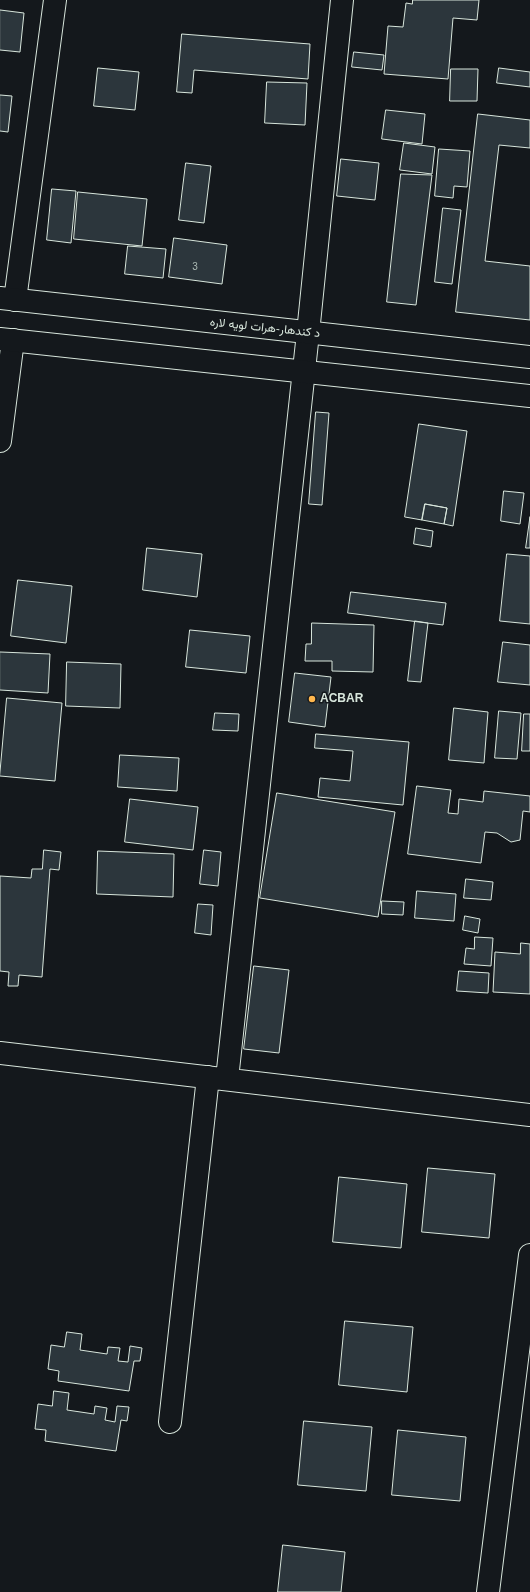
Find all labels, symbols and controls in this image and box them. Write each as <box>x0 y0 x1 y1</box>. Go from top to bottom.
house number: 3 <box>192 261 198 273</box>
street label: د کندهار-هرات لويه لاره <box>209 315 321 341</box>
place label: ACBAR <box>320 692 363 706</box>
marker: ACBAR <box>307 694 317 704</box>

